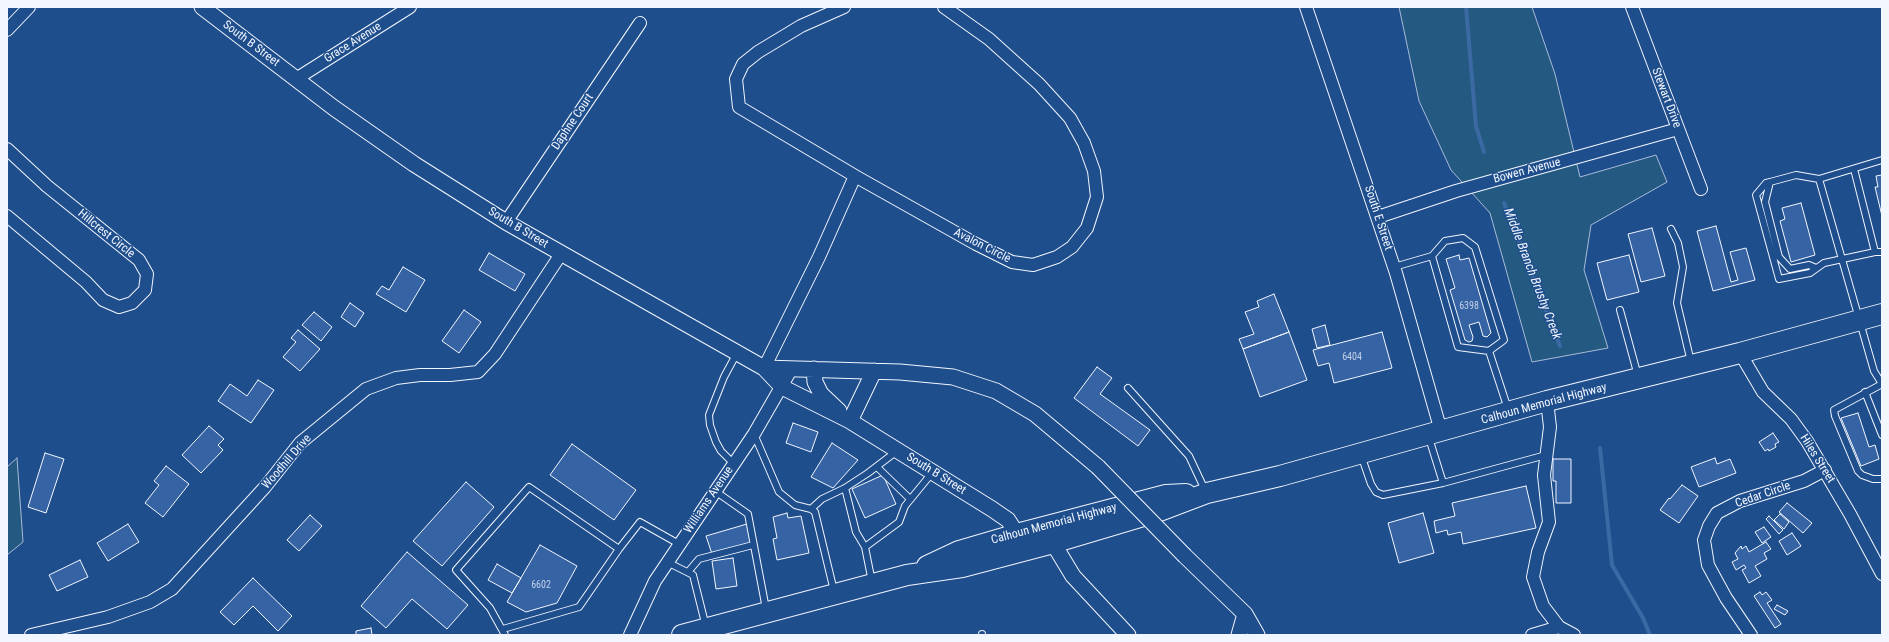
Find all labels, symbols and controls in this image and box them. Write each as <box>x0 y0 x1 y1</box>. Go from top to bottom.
street label: South B Street <box>220 18 282 70</box>
street label: Grace Avenue <box>322 20 384 66</box>
street label: Stewart Drive <box>1648 66 1684 130</box>
street label: Daphne Court <box>549 91 597 153</box>
street label: Bowen Avenue <box>1492 155 1562 187</box>
street label: South E Street <box>1361 184 1395 252</box>
street label: South B Street <box>485 204 551 252</box>
water label: Middle Branch Brushy Creek <box>1500 206 1564 342</box>
street label: Hillcrest Circle <box>75 207 137 261</box>
street label: Avalon Circle <box>951 226 1013 266</box>
house number: 6398 <box>1459 300 1479 312</box>
house number: 6404 <box>1342 351 1362 363</box>
street label: Calhoun Memorial Highway <box>1480 380 1608 428</box>
street label: Woodhill Drive <box>259 432 315 492</box>
street label: Hiles Street <box>1796 432 1838 486</box>
street label: South B Street <box>904 450 968 498</box>
street label: Williams Avenue <box>681 464 737 536</box>
street label: Cedar Circle <box>1733 479 1793 511</box>
street label: Calhoun Memorial Highway <box>990 500 1118 548</box>
house number: 6602 <box>531 579 551 591</box>

